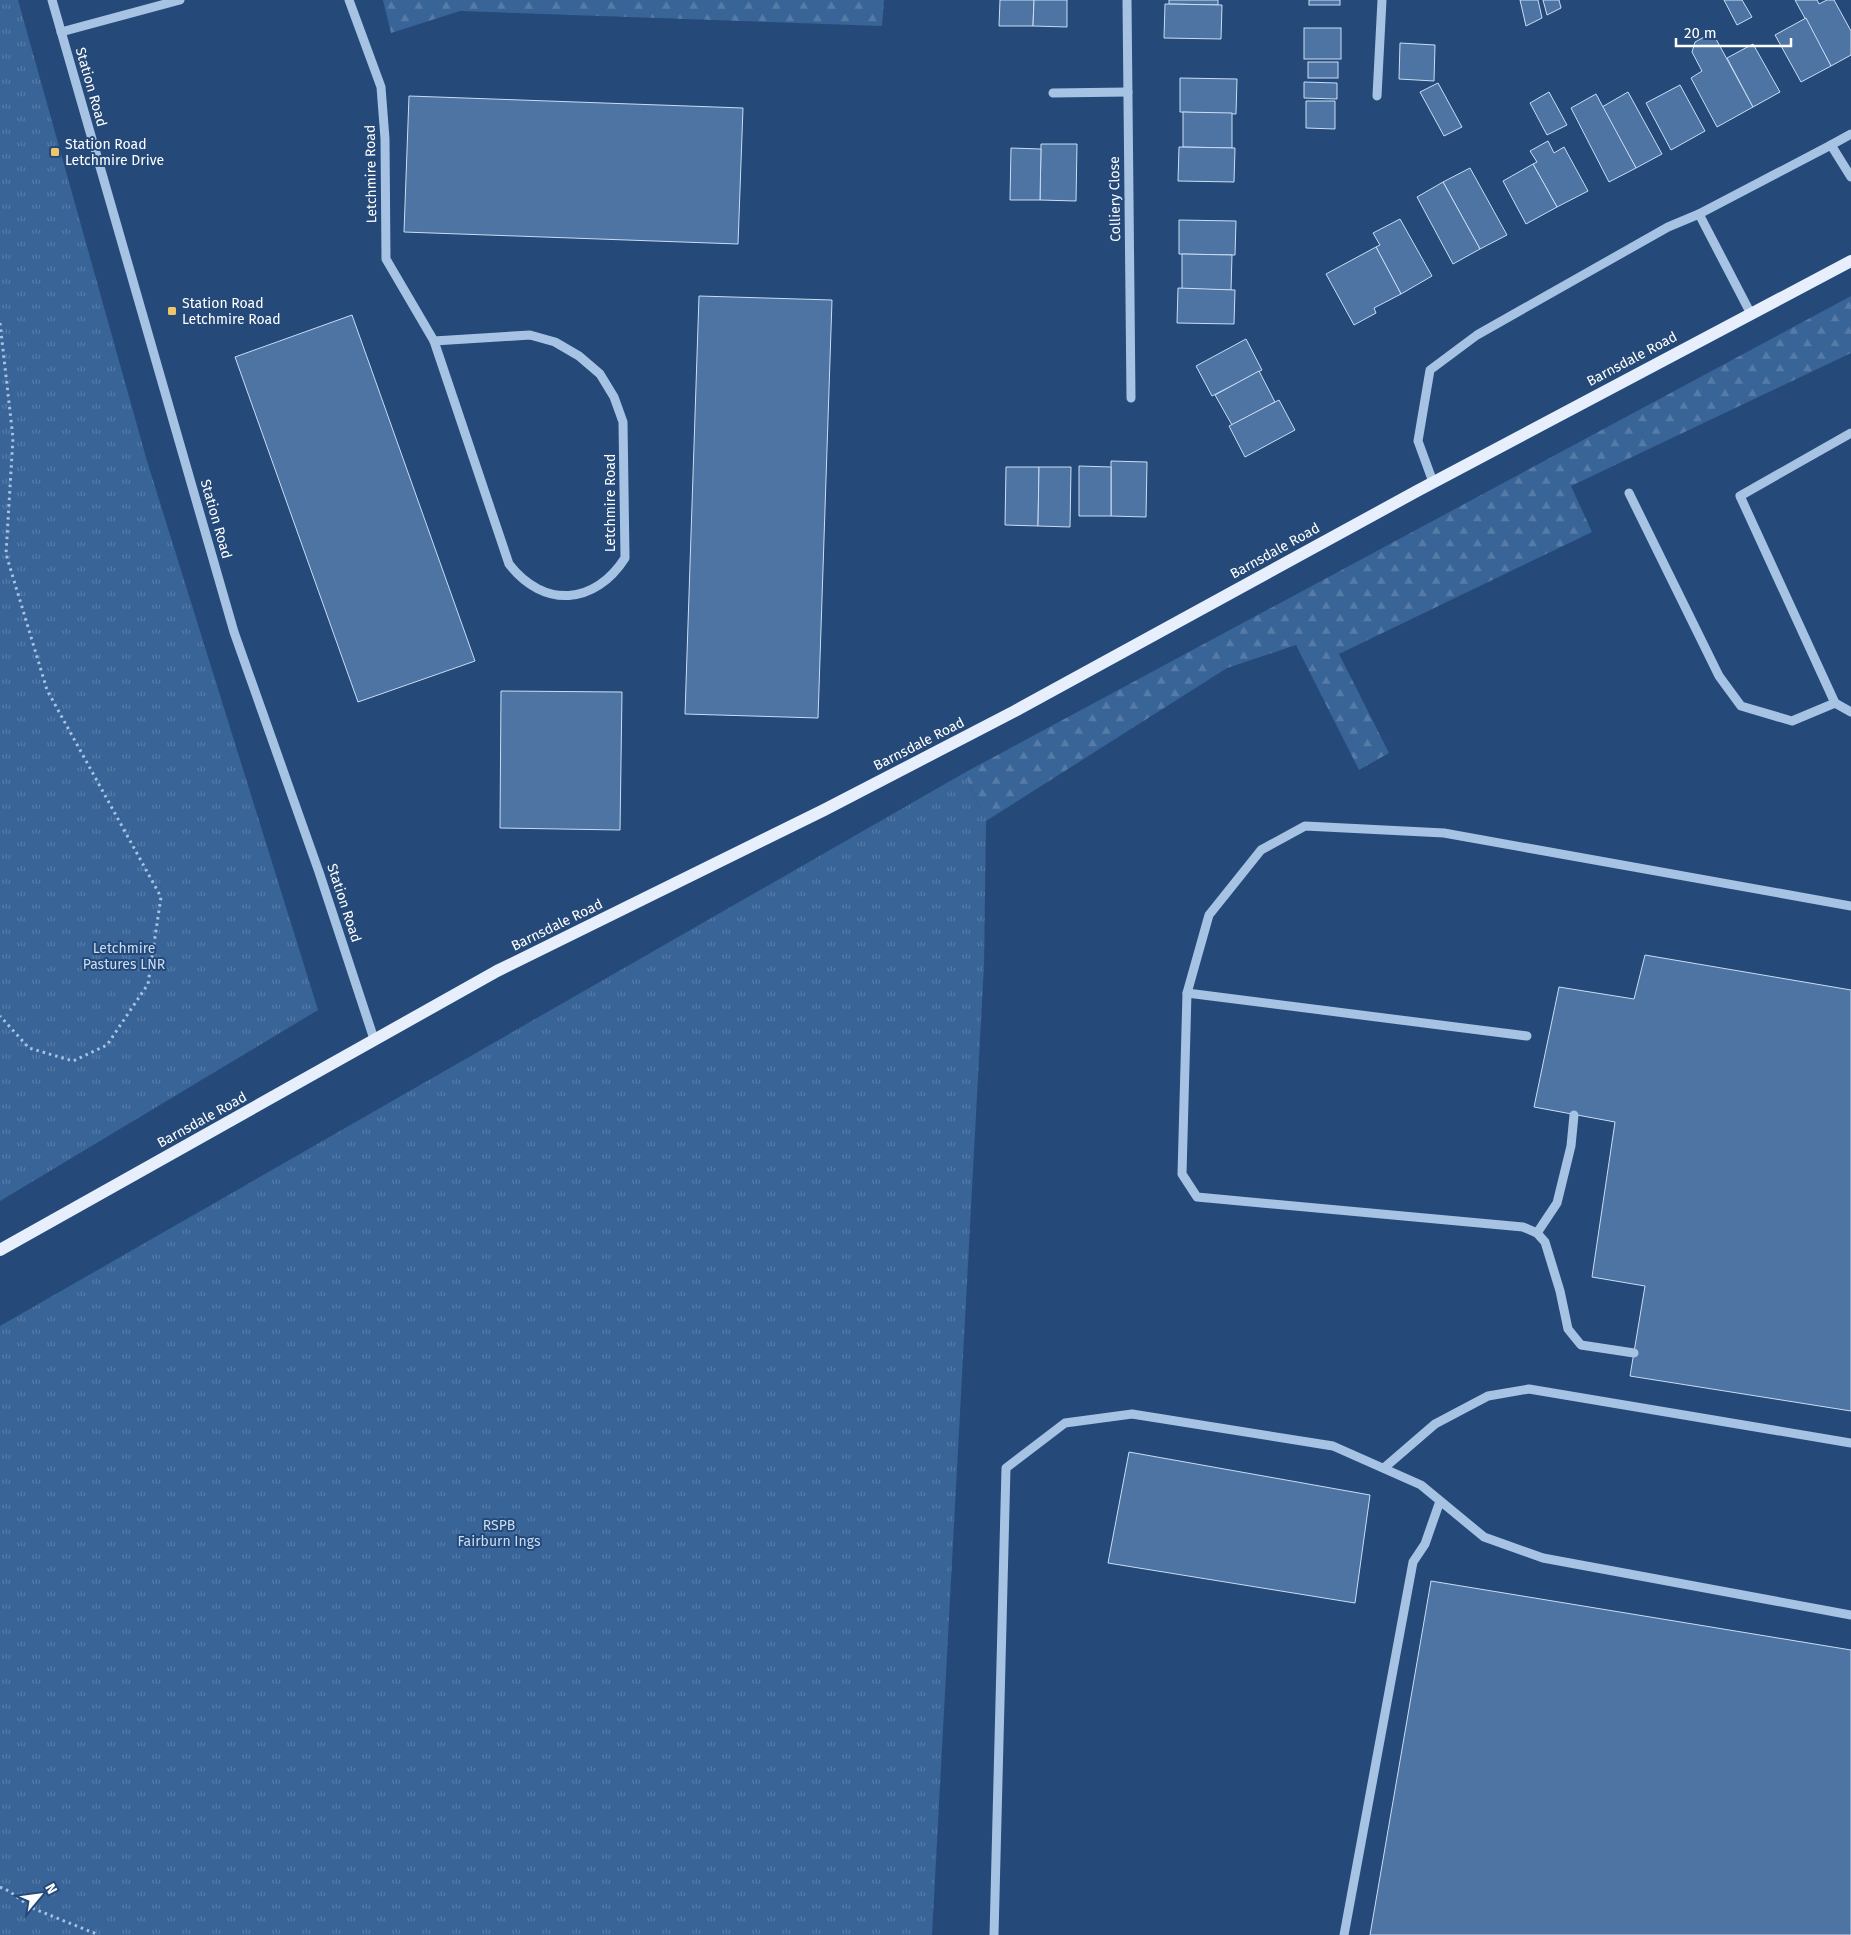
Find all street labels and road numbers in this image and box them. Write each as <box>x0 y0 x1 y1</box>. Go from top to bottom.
street label: Station Road <box>72 45 110 129</box>
street label: Letchmire Road <box>362 125 380 223</box>
street label: Colliery Close <box>1106 156 1124 242</box>
street label: Barnsdale Road <box>1584 328 1680 390</box>
street label: Letchmire Road <box>602 454 619 552</box>
street label: Station Road <box>197 477 235 561</box>
street label: Barnsdale Road <box>1227 519 1323 583</box>
street label: Barnsdale Road <box>871 714 967 774</box>
street label: Station Road <box>323 862 365 944</box>
street label: Barnsdale Road <box>508 895 606 955</box>
street label: Barnsdale Road <box>154 1088 250 1152</box>

